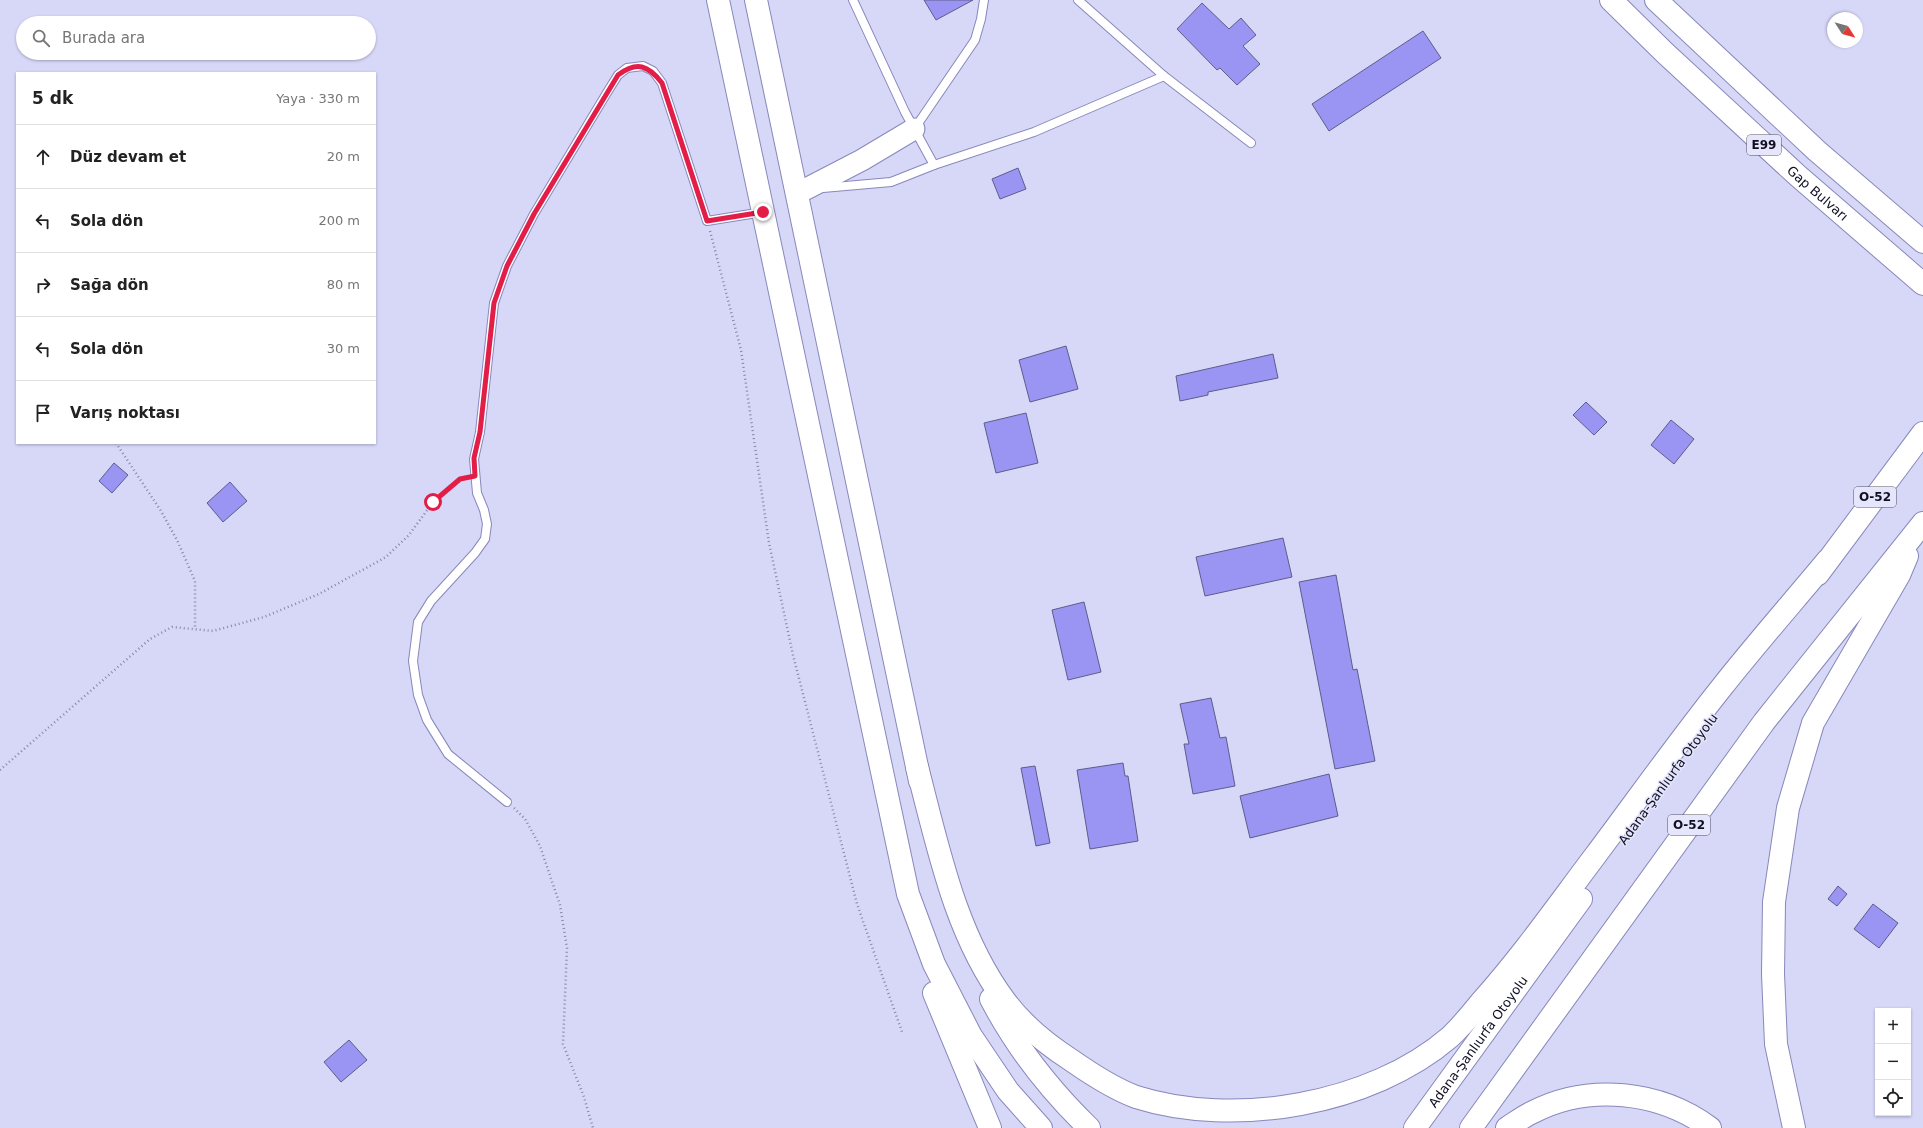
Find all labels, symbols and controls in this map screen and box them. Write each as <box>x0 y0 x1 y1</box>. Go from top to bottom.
north arrow <box>1827 12 1863 48</box>
search box <box>16 16 376 60</box>
icon: search <box>30 27 52 49</box>
text: Burada ara <box>62 29 145 47</box>
text: 5 dk <box>32 88 73 108</box>
text: Yaya · 330 m <box>276 91 360 106</box>
road number: E99 <box>1747 135 1781 155</box>
icon: ahead <box>32 146 54 168</box>
text: Düz devam et <box>70 148 186 166</box>
text: 20 m <box>327 149 360 164</box>
street label: Gap Bulvarı <box>1784 162 1851 224</box>
route end <box>754 203 772 221</box>
icon: left <box>32 210 54 232</box>
text: Sola dön <box>70 212 143 230</box>
text: 200 m <box>318 213 360 228</box>
icon: right <box>32 274 54 296</box>
text: Sağa dön <box>70 276 149 294</box>
text: 80 m <box>327 277 360 292</box>
icon: left <box>32 338 54 360</box>
text: Sola dön <box>70 340 143 358</box>
text: 30 m <box>327 341 360 356</box>
icon: arrive <box>32 402 54 424</box>
text: Varış noktası <box>70 404 180 422</box>
road number: O-52 <box>1854 487 1896 507</box>
route start <box>424 493 442 511</box>
street label: Adana-Şanlıurfa Otoyolu <box>1615 710 1721 848</box>
road number: O-52 <box>1668 815 1710 835</box>
street label: Adana-Şanlıurfa Otoyolu <box>1425 973 1530 1110</box>
map controls <box>1875 1008 1911 1116</box>
button: + <box>1875 1008 1911 1044</box>
button: − <box>1875 1044 1911 1080</box>
button: locate <box>1875 1080 1911 1116</box>

